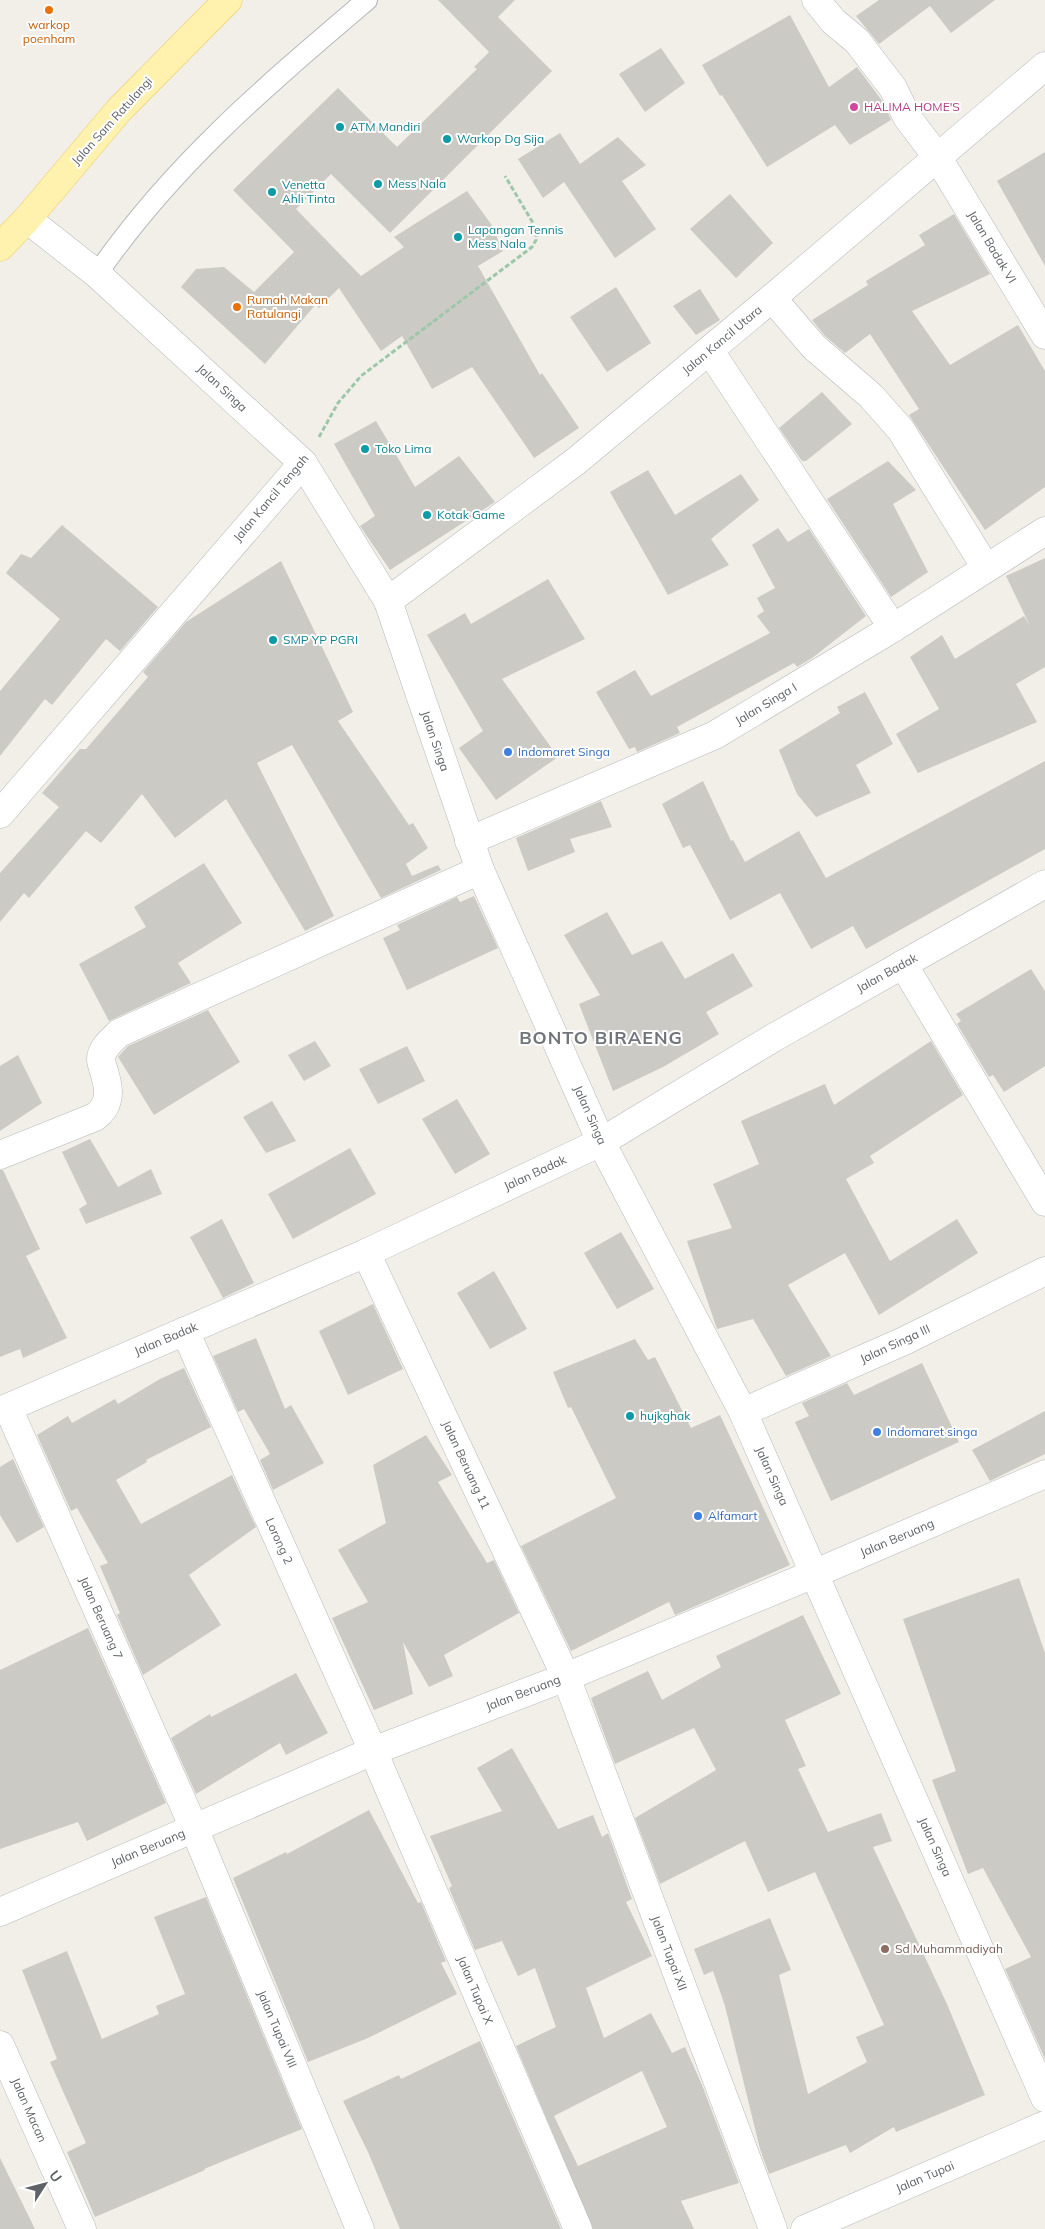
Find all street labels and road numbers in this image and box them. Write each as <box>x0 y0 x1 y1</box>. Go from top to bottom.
street label: Jalan Sam Ratulangi <box>68 73 155 168</box>
street label: Jalan Badak VI <box>965 208 1020 286</box>
street label: Jalan Kancil Utara <box>679 302 765 377</box>
street label: Jalan Singa <box>194 361 251 415</box>
street label: Jalan Kancil Tengah <box>230 451 312 544</box>
street label: Jalan Singa I <box>732 679 799 728</box>
street label: Jalan Singa <box>418 709 453 773</box>
street label: Jalan Badak <box>854 949 921 995</box>
street label: Jalan Singa <box>571 1083 610 1147</box>
street label: Jalan Badak <box>501 1151 569 1194</box>
street label: Jalan Badak <box>132 1318 200 1359</box>
street label: Jalan Singa III <box>857 1321 932 1366</box>
street label: Jalan Beruang 11 <box>439 1418 494 1512</box>
street label: Jalan Singa <box>753 1444 792 1508</box>
street label: Lorong 2 <box>263 1515 296 1566</box>
street label: Jalan Beruang <box>858 1515 936 1560</box>
street label: Jalan Beruang 7 <box>76 1574 126 1662</box>
street label: Jalan Beruang <box>483 1671 562 1714</box>
street label: Jalan Singa <box>916 1815 955 1879</box>
street label: Jalan Beruang <box>109 1825 187 1870</box>
street label: Jalan Tupai XII <box>648 1913 691 1992</box>
street label: Jalan Tupai X <box>454 1953 497 2026</box>
street label: Jalan Tupai VIII <box>254 1988 301 2070</box>
street label: Jalan Macan <box>9 2075 50 2144</box>
street label: Jalan Tupai <box>893 2157 956 2196</box>

